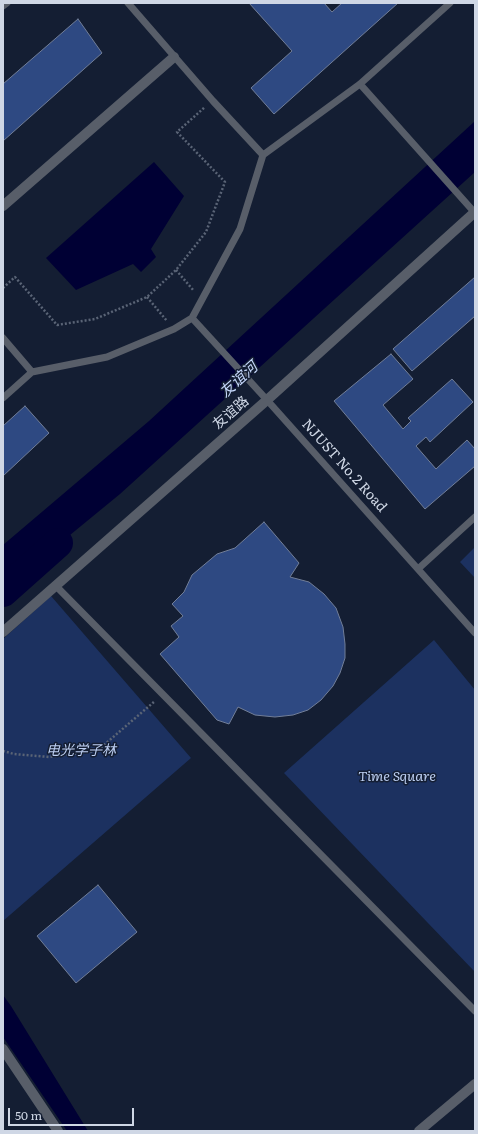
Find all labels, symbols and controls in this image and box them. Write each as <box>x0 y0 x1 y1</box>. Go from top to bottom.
water label: 友谊河 <box>216 358 262 402</box>
street label: 友谊路 <box>210 393 252 433</box>
street label: NJUST No.2 Road <box>298 416 390 516</box>
park label: 电光学子林 <box>46 743 116 759</box>
park label: Time Square <box>358 769 436 785</box>
scale bar <box>10 1100 136 1126</box>
text: 50 m <box>15 1106 42 1124</box>

